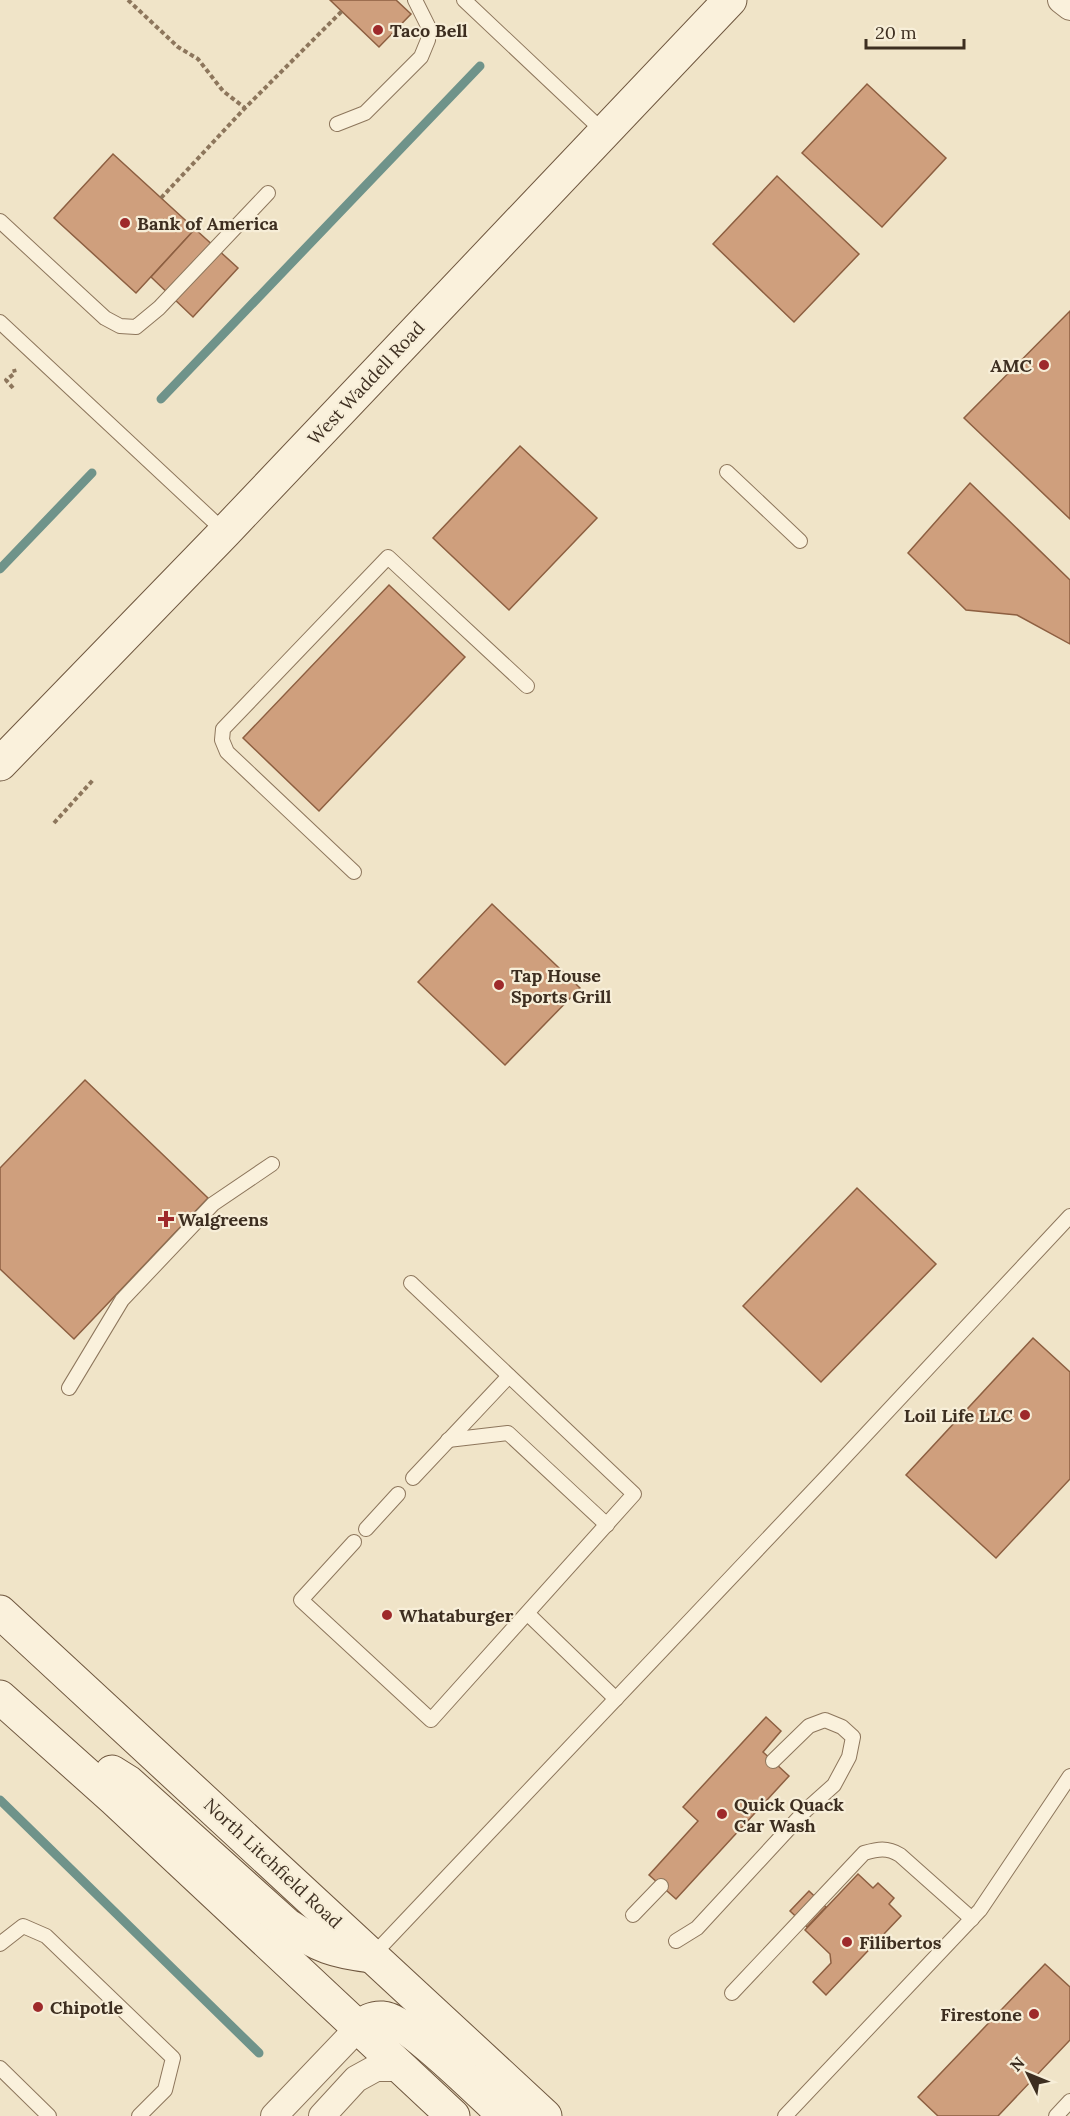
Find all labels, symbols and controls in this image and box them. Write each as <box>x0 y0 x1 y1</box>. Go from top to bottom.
scale bar <box>866 12 964 50</box>
place label: Taco Bell <box>390 19 468 42</box>
text: 20 m <box>875 21 917 44</box>
marker: Taco Bell <box>371 23 385 37</box>
place label: Bank of America <box>137 212 279 235</box>
marker: Bank of America <box>118 216 132 230</box>
street label: West Waddell Road <box>303 316 429 450</box>
place label: AMC <box>990 354 1033 377</box>
marker: AMC <box>1037 358 1051 372</box>
place label: Tap House Sports Grill <box>511 964 612 1008</box>
marker: Tap House Sports Grill <box>492 978 506 992</box>
place label: Walgreens <box>178 1208 268 1231</box>
marker: Walgreens <box>159 1212 173 1226</box>
place label: Loil Life LLC <box>904 1404 1014 1427</box>
marker: Loil Life LLC <box>1018 1408 1032 1422</box>
place label: Whataburger <box>399 1604 514 1627</box>
marker: Whataburger <box>380 1608 394 1622</box>
street label: North Litchfield Road <box>199 1793 347 1933</box>
place label: Quick Quack Car Wash <box>734 1793 844 1837</box>
marker: Quick Quack Car Wash <box>715 1807 729 1821</box>
place label: Filibertos <box>859 1931 942 1954</box>
marker: Filibertos <box>840 1935 854 1949</box>
place label: Chipotle <box>50 1996 124 2019</box>
marker: Chipotle <box>31 2000 45 2014</box>
place label: Firestone <box>940 2003 1022 2026</box>
marker: Firestone <box>1027 2007 1041 2021</box>
north arrow <box>998 2044 1058 2104</box>
text: N <box>1005 2052 1029 2075</box>

